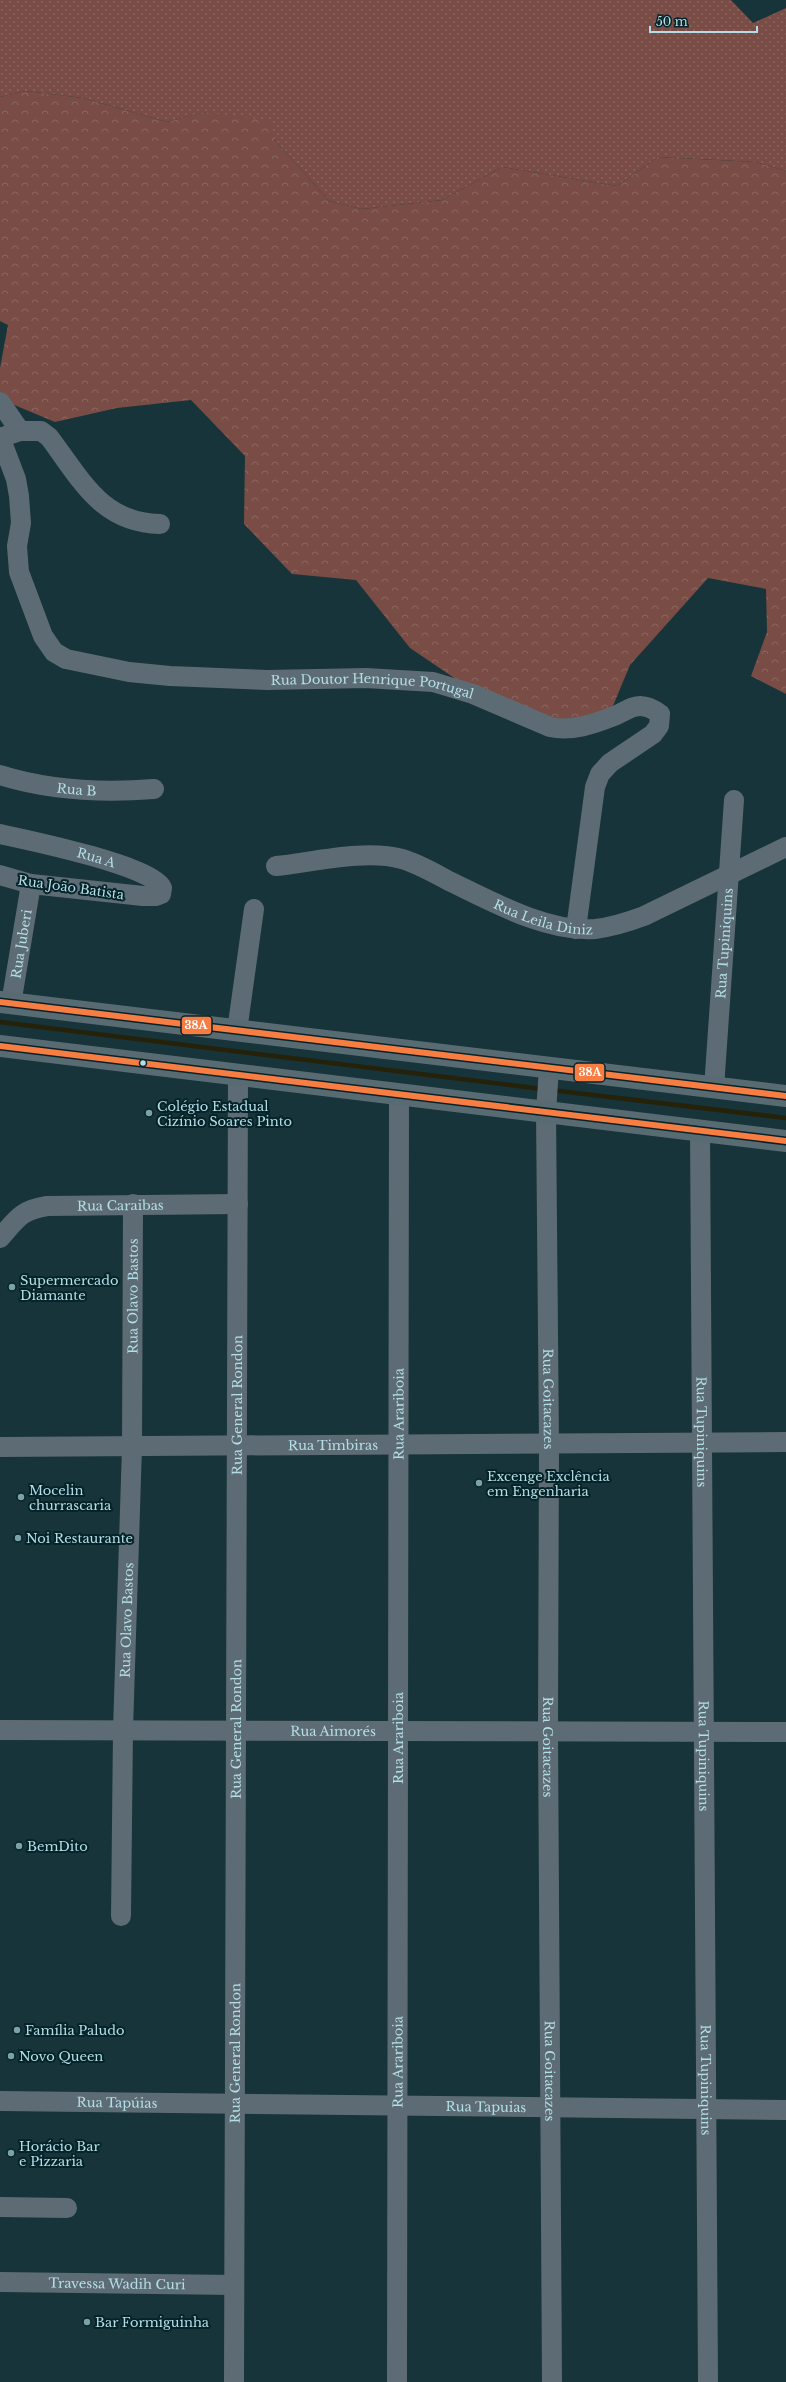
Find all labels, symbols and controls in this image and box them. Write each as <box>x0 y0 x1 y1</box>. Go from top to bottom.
scale bar <box>650 8 757 34</box>
text: 50 m <box>656 14 688 29</box>
street label: Rua Doutor Henrique Portugal <box>270 670 476 703</box>
street label: Rua B <box>56 780 97 800</box>
street label: Rua A <box>75 844 118 872</box>
street label: Rua João Batista <box>17 872 126 903</box>
street label: Rua Tupiniquins <box>712 887 737 999</box>
street label: Rua Leila Diniz <box>491 896 593 938</box>
street label: Rua Juberi <box>7 907 36 980</box>
line badge: 38A <box>181 1016 212 1035</box>
text: 38A <box>185 1018 209 1032</box>
unlabelled marker <box>138 1058 148 1068</box>
line badge: 38A <box>574 1063 605 1082</box>
text: 38A <box>579 1065 603 1079</box>
place label: Colégio Estadual Cizínio Soares Pinto <box>157 1098 292 1130</box>
marker: Colégio Estadual Cizínio Soares Pinto <box>144 1108 154 1118</box>
street label: Rua Caraibas <box>77 1197 164 1215</box>
street label: Rua Olavo Bastos <box>124 1238 142 1354</box>
place label: Supermercado Diamante <box>20 1272 118 1304</box>
marker: Supermercado Diamante <box>7 1282 17 1292</box>
street label: Rua General Rondon <box>229 1335 246 1475</box>
street label: Rua Goitacazes <box>539 1348 557 1449</box>
street label: Rua Arariboia <box>390 1367 408 1460</box>
street label: Rua Tupiniquins <box>693 1376 710 1488</box>
street label: Rua Timbiras <box>288 1437 378 1454</box>
place label: Excenge Exclência em Engenharia <box>487 1468 610 1500</box>
marker: Excenge Exclência em Engenharia <box>474 1478 484 1488</box>
place label: Mocelin churrascaria <box>29 1482 112 1514</box>
marker: Mocelin churrascaria <box>16 1492 26 1502</box>
place label: Noi Restaurante <box>26 1530 133 1547</box>
marker: Noi Restaurante <box>13 1533 23 1543</box>
street label: Rua Olavo Bastos <box>117 1562 137 1678</box>
street label: Rua General Rondon <box>228 1659 245 1799</box>
street label: Rua Arariboia <box>390 1691 407 1784</box>
street label: Rua Goitacazes <box>539 1696 556 1797</box>
street label: Rua Tupiniquins <box>695 1700 712 1812</box>
street label: Rua Aimorés <box>290 1723 376 1740</box>
place label: BemDito <box>27 1838 88 1855</box>
marker: BemDito <box>14 1841 24 1851</box>
street label: Rua General Rondon <box>227 1983 244 2123</box>
street label: Rua Arariboia <box>389 2015 407 2108</box>
street label: Rua Goitacazes <box>541 2020 558 2121</box>
place label: Família Paludo <box>25 2022 124 2039</box>
street label: Rua Tupiniquins <box>697 2024 714 2136</box>
marker: Família Paludo <box>12 2025 22 2035</box>
place label: Novo Queen <box>19 2048 103 2065</box>
marker: Novo Queen <box>6 2051 16 2061</box>
street label: Rua Tapúias <box>77 2094 158 2112</box>
street label: Rua Tapuias <box>445 2098 527 2116</box>
place label: Horácio Bar e Pizzaria <box>19 2138 100 2170</box>
marker: Horácio Bar e Pizzaria <box>6 2148 16 2158</box>
street label: Travessa Wadih Curi <box>48 2275 186 2293</box>
place label: Bar Formiguinha <box>95 2314 210 2331</box>
marker: Bar Formiguinha <box>82 2317 92 2327</box>

